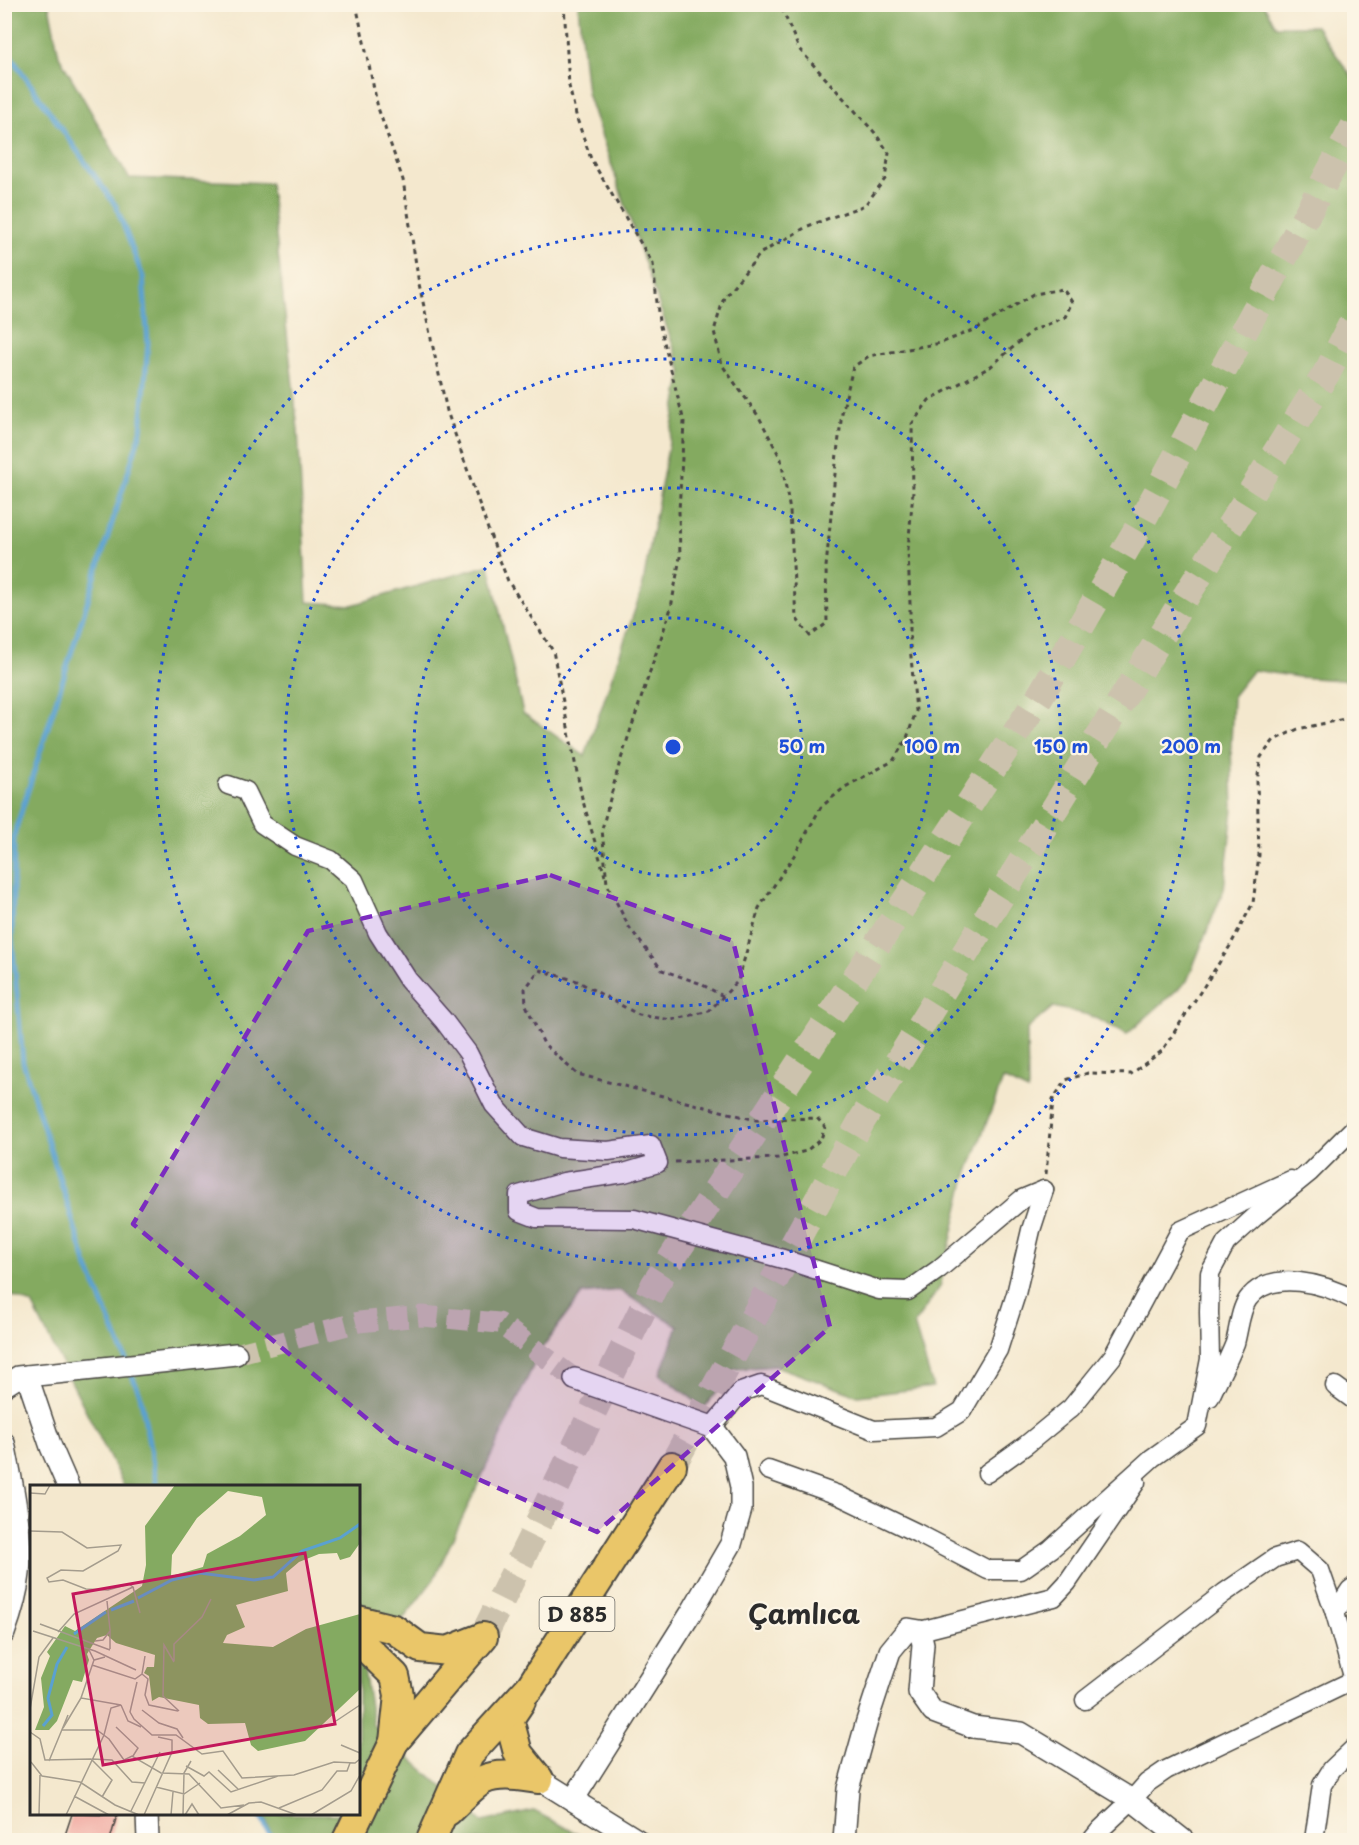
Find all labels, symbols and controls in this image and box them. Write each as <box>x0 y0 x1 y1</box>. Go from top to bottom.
text: 50 m <box>779 732 825 759</box>
text: 100 m <box>904 732 960 759</box>
text: 150 m <box>1034 732 1088 759</box>
text: 200 m <box>1161 732 1221 759</box>
centre of rings <box>663 737 683 757</box>
inset map <box>30 1485 360 1815</box>
district label: Çamlıca <box>748 1592 861 1633</box>
road number: D 885 <box>540 1597 614 1631</box>

